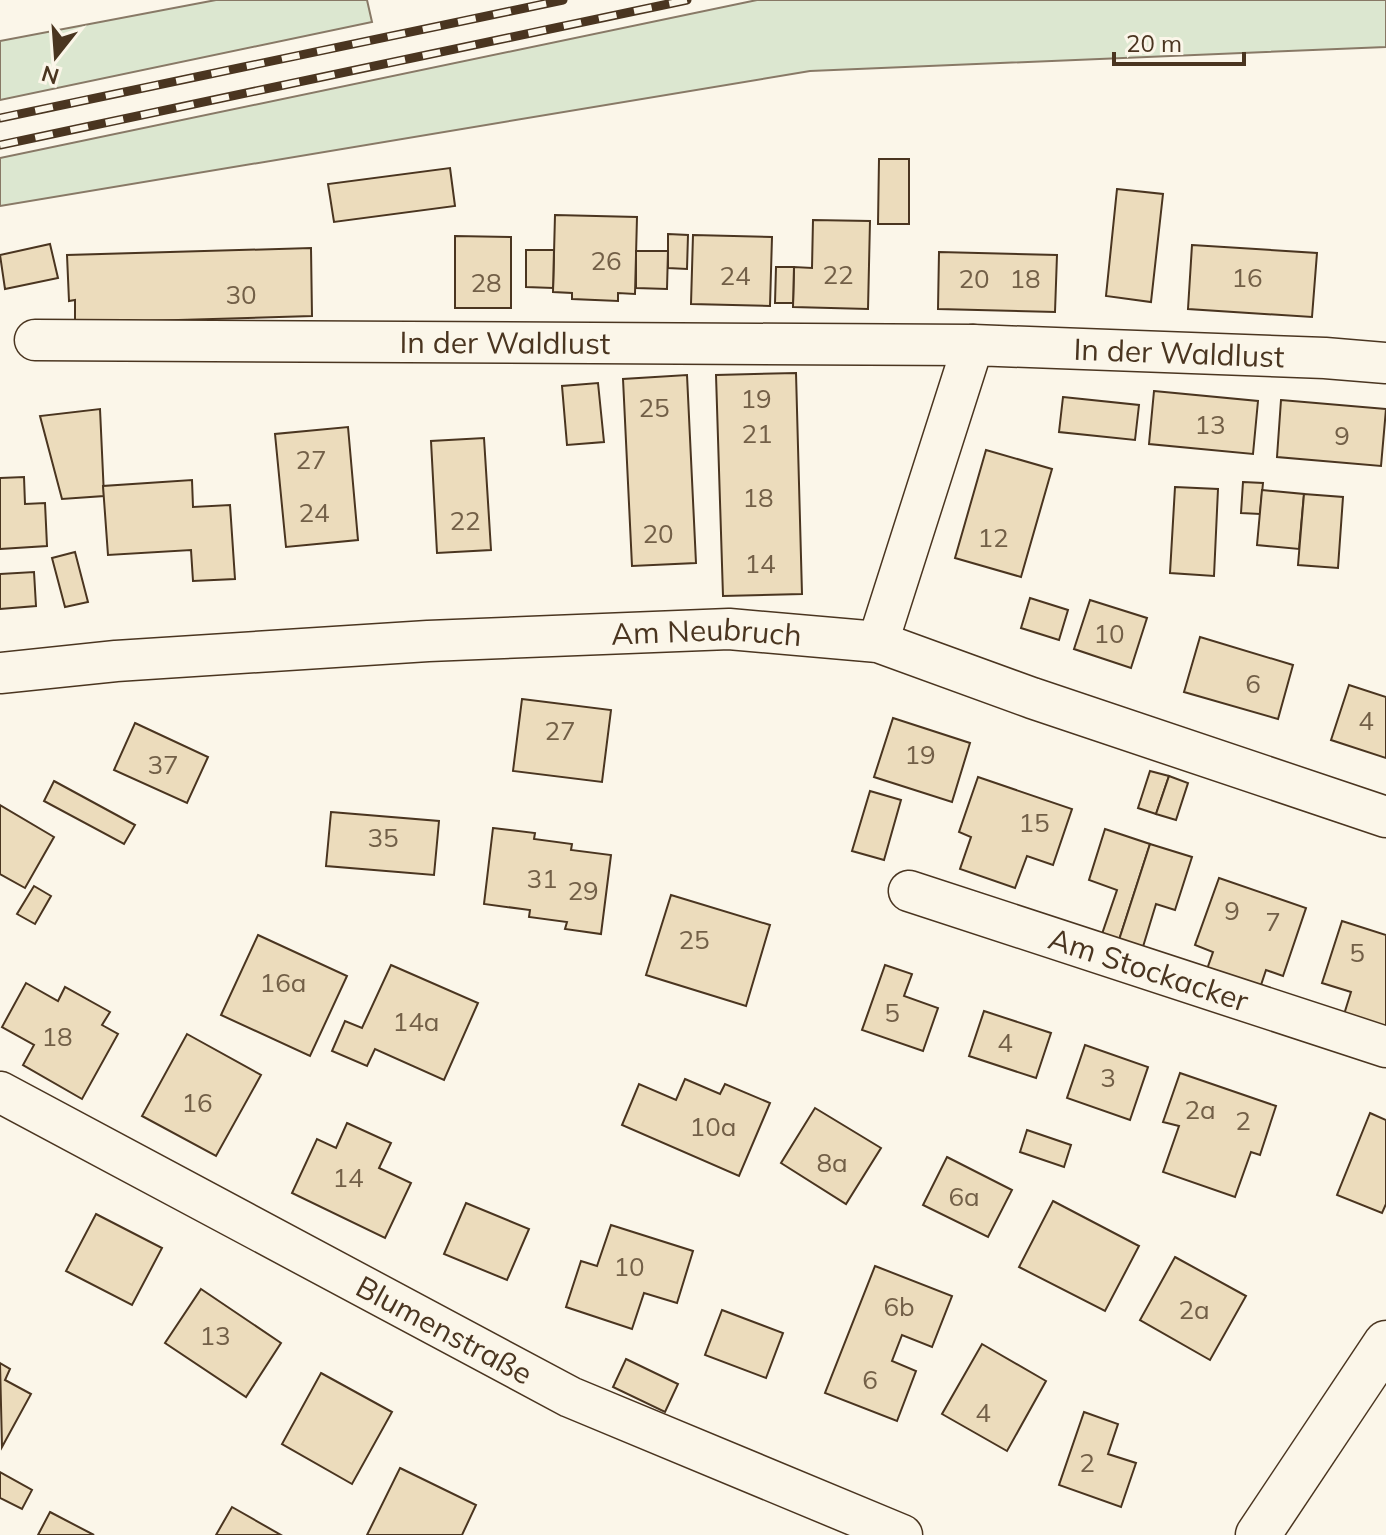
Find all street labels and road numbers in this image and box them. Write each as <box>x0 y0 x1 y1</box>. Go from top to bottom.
street label: In der Waldlust <box>400 323 610 362</box>
street label: In der Waldlust <box>1073 330 1285 375</box>
street label: Am Neubruch <box>610 610 803 654</box>
street label: Am Stockacker <box>1044 919 1253 1020</box>
street label: Blumenstraße <box>350 1267 539 1392</box>

